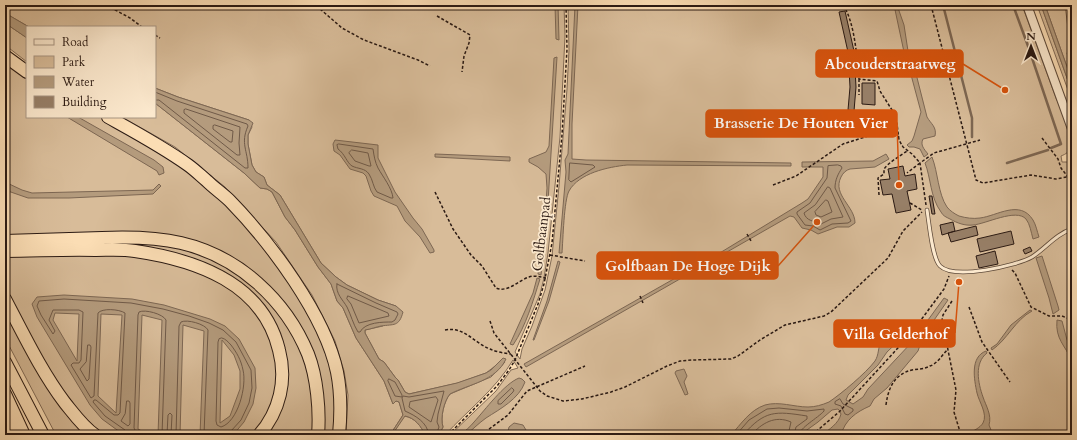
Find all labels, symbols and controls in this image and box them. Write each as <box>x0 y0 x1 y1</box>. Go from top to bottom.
legend <box>26 26 156 118</box>
north arrow <box>1011 26 1051 66</box>
text: N <box>1026 29 1036 44</box>
text: Road <box>62 34 89 50</box>
callout: Abcouderstraatweg <box>816 50 963 77</box>
text: Park <box>62 54 86 70</box>
text: Abcouderstraatweg <box>825 54 955 74</box>
text: Water <box>61 74 95 90</box>
text: Building <box>62 94 107 110</box>
callout: Brasserie De Houten Vier <box>706 110 897 137</box>
text: Brasserie De Houten Vier <box>714 113 889 133</box>
street label: Golfbaanpad <box>527 195 556 272</box>
callout: Golfbaan De Hoge Dijk <box>597 252 778 279</box>
text: Golfbaan De Hoge Dijk <box>605 256 772 276</box>
callout: Villa Gelderhof <box>834 320 955 347</box>
text: Villa Gelderhof <box>842 324 950 344</box>

